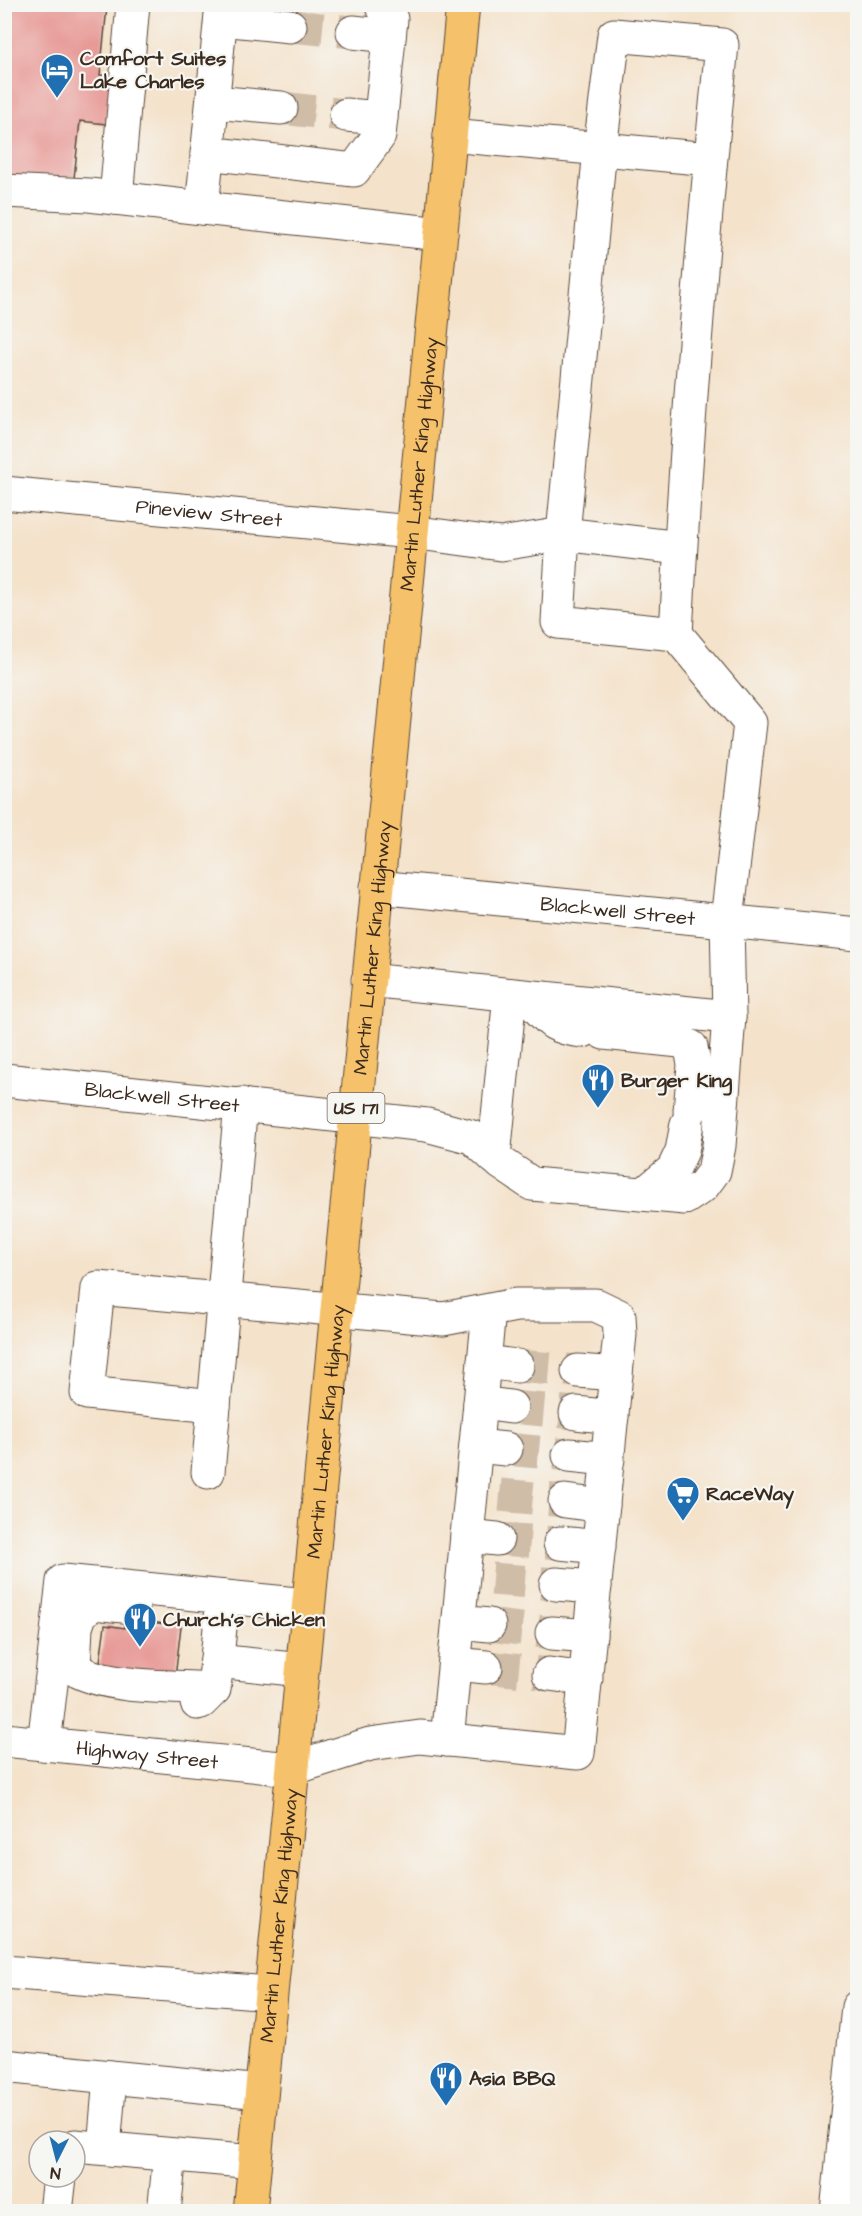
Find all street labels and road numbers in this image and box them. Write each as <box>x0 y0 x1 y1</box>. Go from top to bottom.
street label: Martin Luther King Highway <box>393 336 447 592</box>
street label: Pineview Street <box>135 493 283 535</box>
street label: Martin Luther King Highway <box>347 820 400 1076</box>
street label: Blackwell Street <box>539 890 697 933</box>
street label: Blackwell Street <box>83 1076 241 1120</box>
road number: US 171 <box>328 1093 385 1123</box>
street label: Martin Luther King Highway <box>300 1303 353 1560</box>
street label: Highway Street <box>75 1734 219 1777</box>
street label: Martin Luther King Highway <box>253 1787 307 2044</box>

